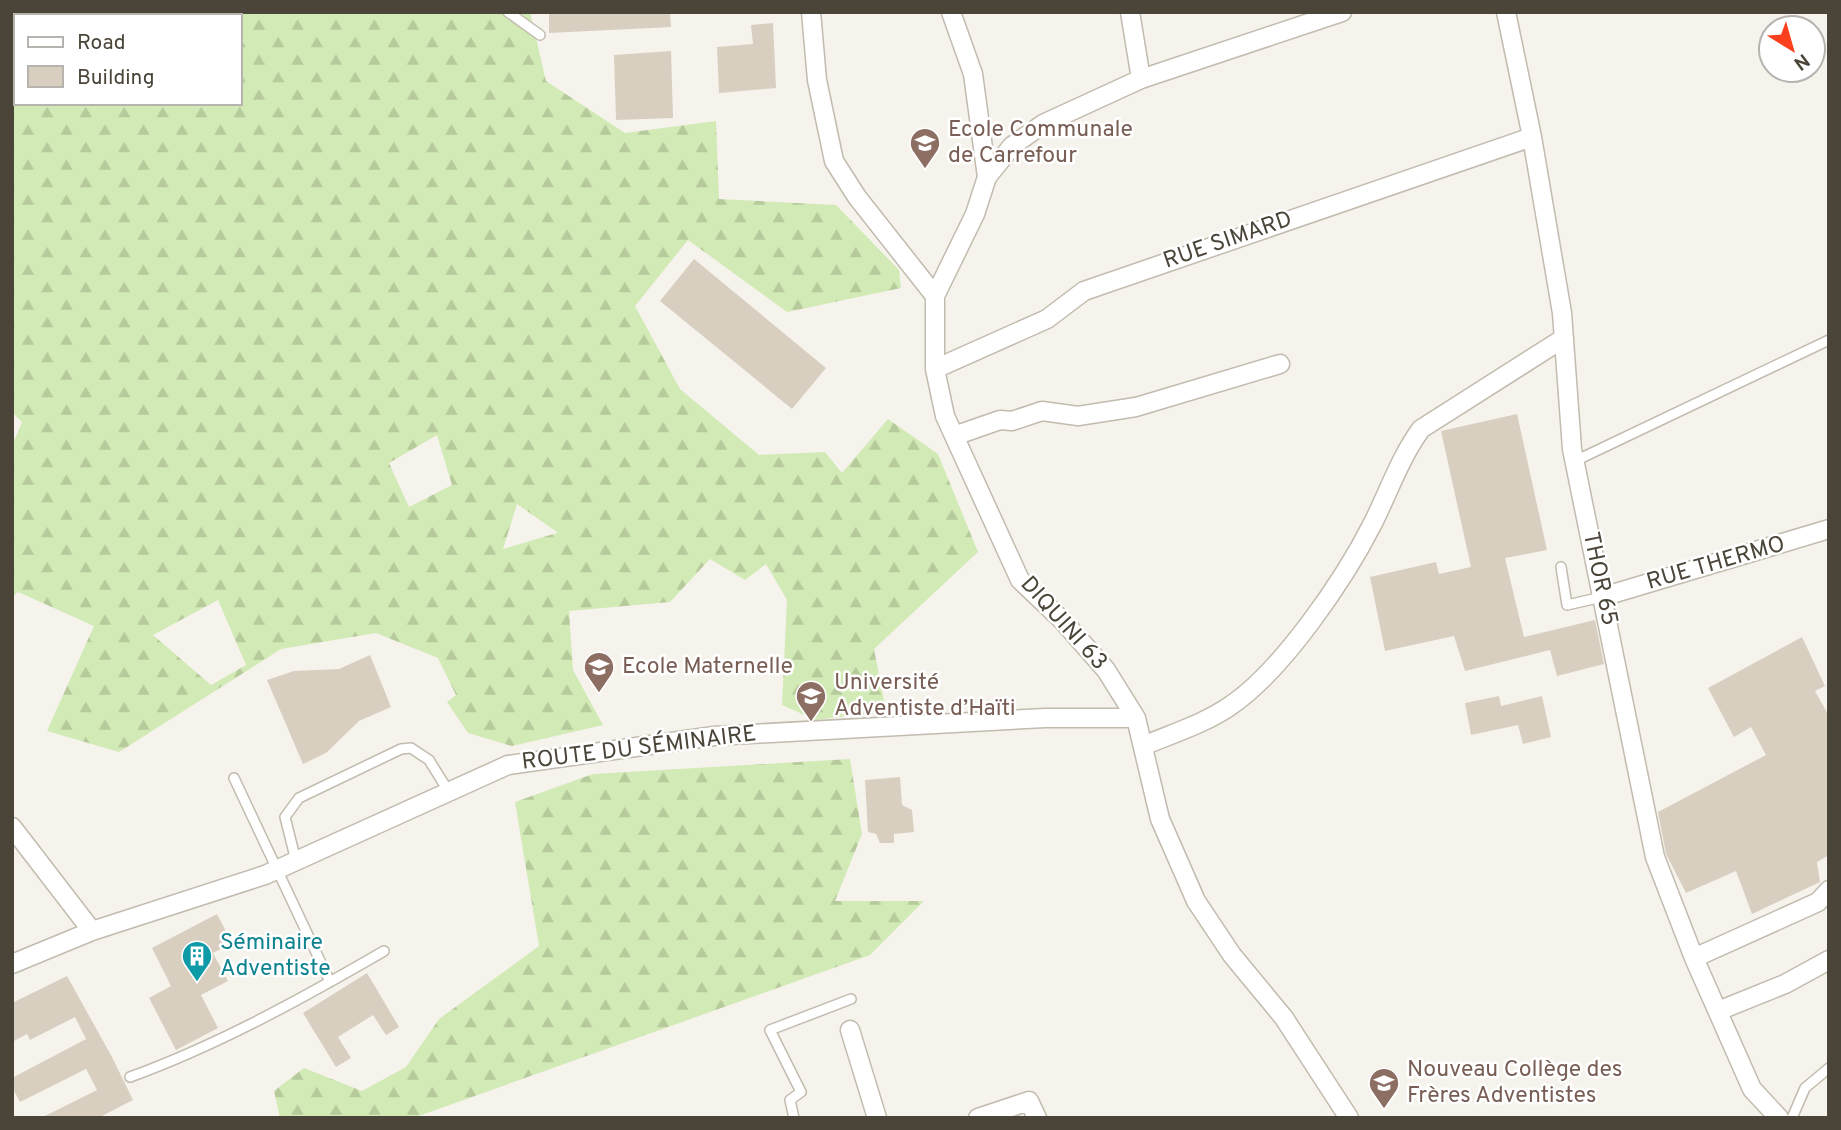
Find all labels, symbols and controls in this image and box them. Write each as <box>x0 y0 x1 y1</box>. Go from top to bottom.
legend <box>14 14 242 105</box>
north arrow <box>1757 14 1827 84</box>
text: Road <box>77 30 126 57</box>
text: N <box>1788 47 1814 75</box>
text: Building <box>77 65 155 92</box>
place label: Ecole Communale de Carrefour <box>948 116 1133 171</box>
school or university icon: Ecole Communale de Carrefour <box>908 126 942 170</box>
street label: RUE SIMARD <box>1160 205 1296 277</box>
street label: THOR 65 <box>1575 530 1623 628</box>
street label: RUE THERMO <box>1643 530 1789 598</box>
street label: DIQUINI 63 <box>1013 571 1113 677</box>
school or university icon: Ecole Maternelle <box>582 650 616 694</box>
place label: Ecole Maternelle <box>622 653 793 682</box>
place label: Université Adventiste d’Haïti <box>834 669 1016 724</box>
school or university icon: Université Adventiste d’Haïti <box>794 679 828 723</box>
street label: ROUTE DU SÉMINAIRE <box>520 719 758 778</box>
place label: Séminaire Adventiste <box>220 929 331 984</box>
building icon: Séminaire Adventiste <box>180 939 214 983</box>
place label: Nouveau Collège des Frères Adventistes <box>1407 1056 1622 1111</box>
school or university icon: Nouveau Collège des Frères Adventistes <box>1367 1066 1401 1110</box>

